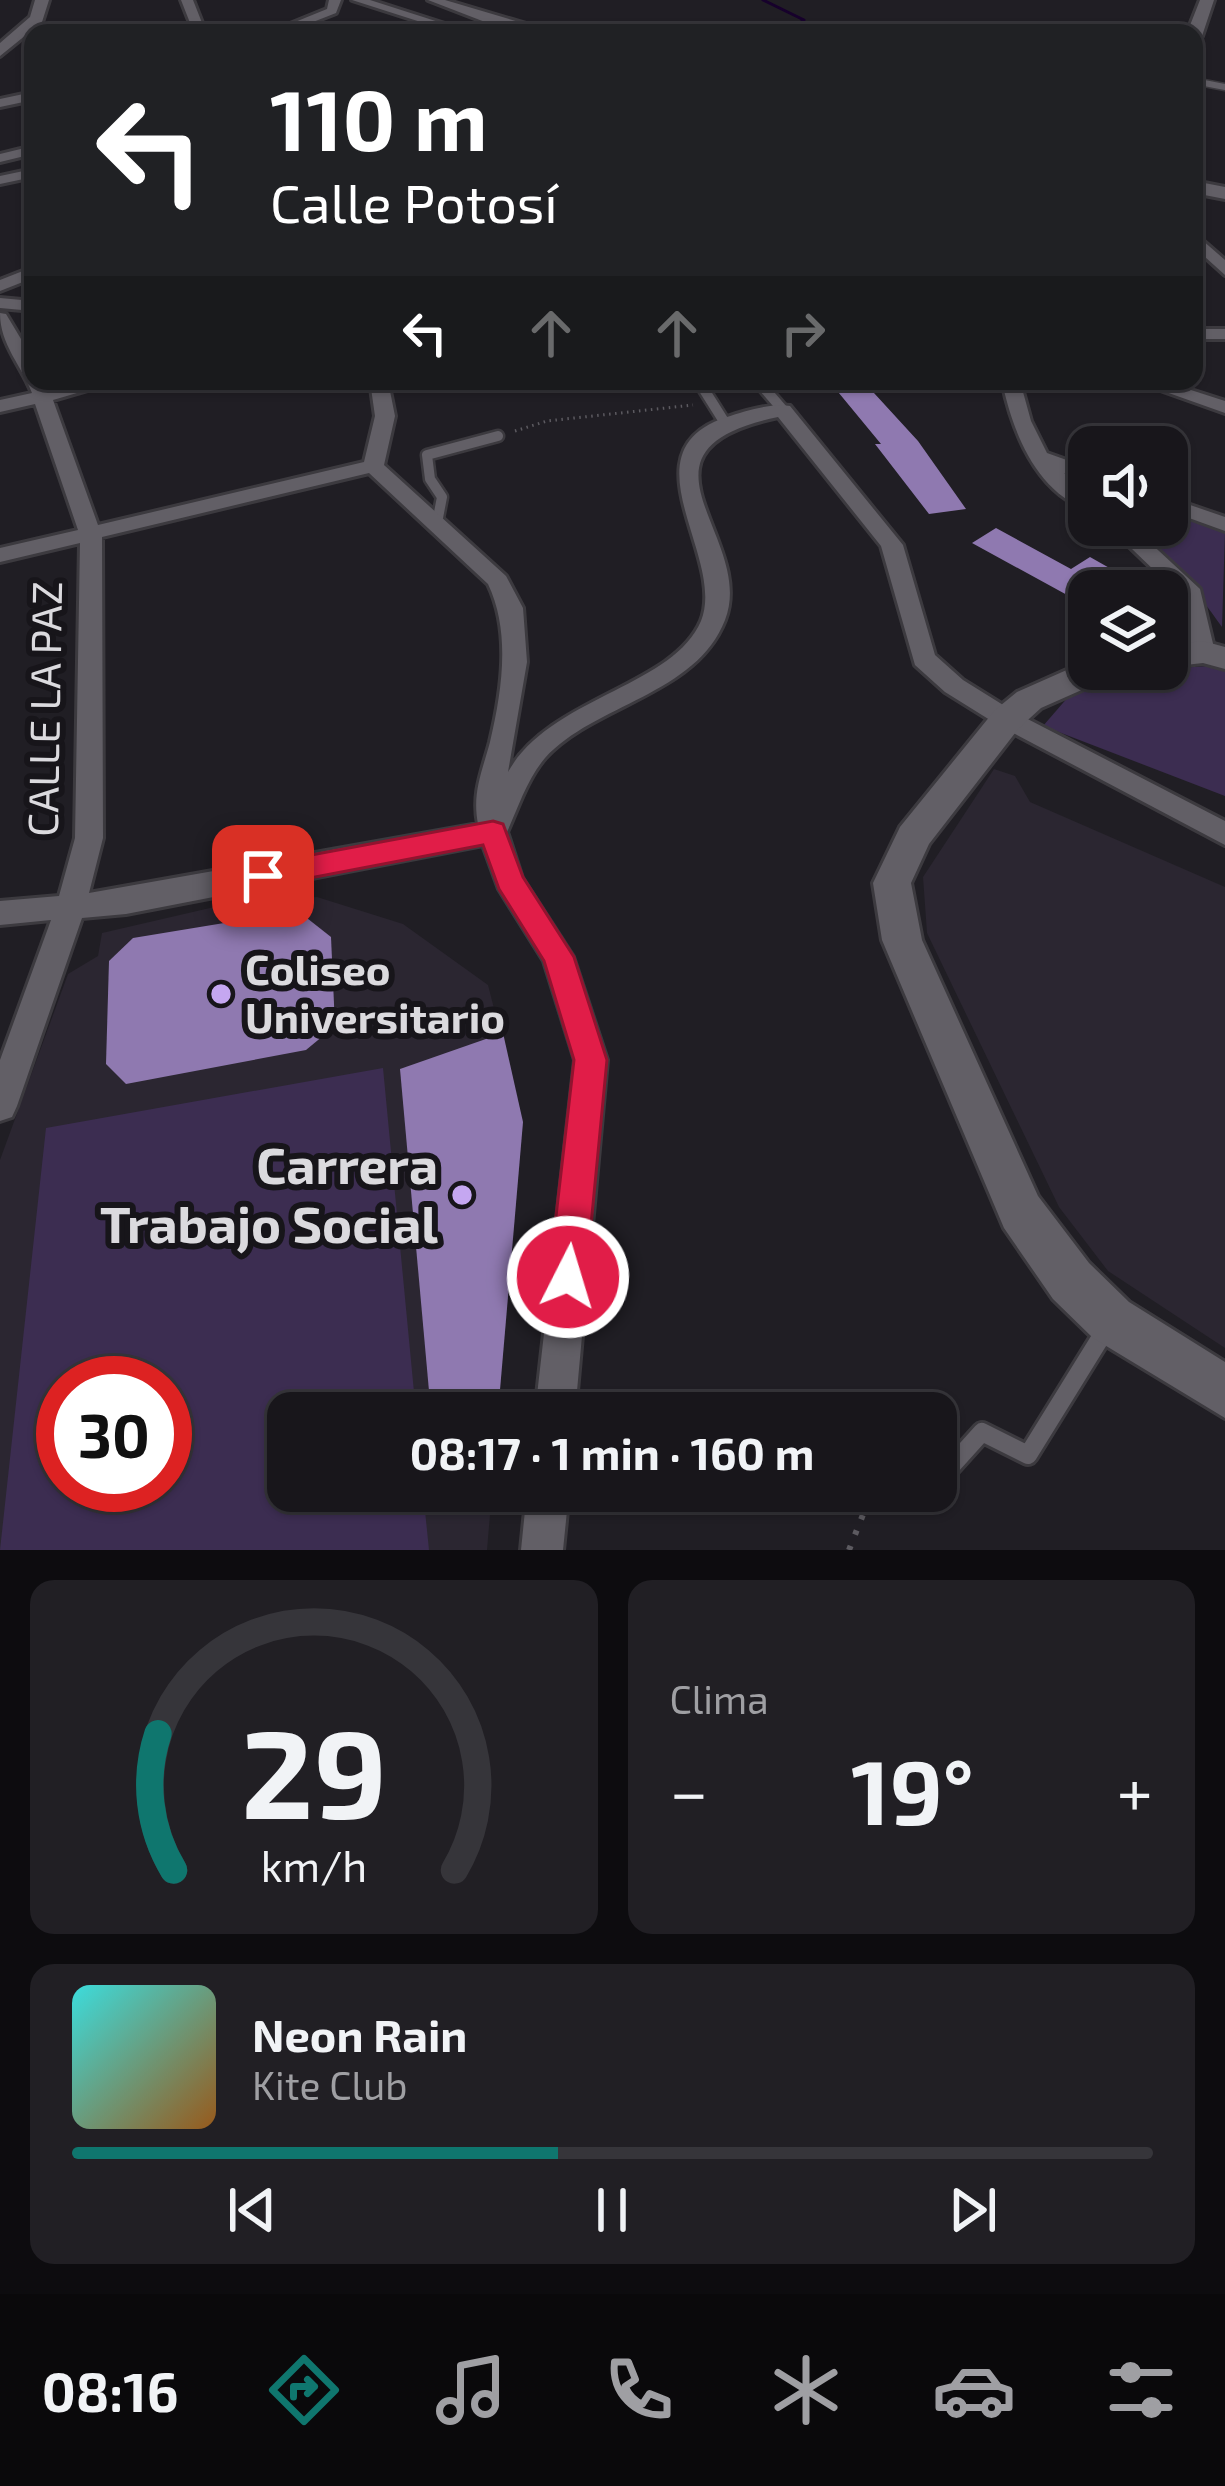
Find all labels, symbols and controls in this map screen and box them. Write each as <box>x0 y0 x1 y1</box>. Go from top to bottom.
text: 110 m <box>270 67 488 168</box>
icon: left <box>72 72 228 228</box>
text: Calle Potosí <box>270 169 558 234</box>
icon: left <box>392 300 458 366</box>
icon: ahead <box>518 300 584 366</box>
icon: ahead <box>644 300 710 366</box>
icon: right <box>770 300 836 366</box>
map controls <box>1068 426 1188 690</box>
button: sound <box>1068 426 1188 546</box>
button: layers <box>1068 570 1188 690</box>
street label: CALLE LA PAZ <box>16 581 70 837</box>
pin <box>212 825 314 927</box>
icon: arrive <box>230 843 296 909</box>
place label: Coliseo Universitario <box>245 943 505 1041</box>
marker: Coliseo Universitario <box>208 981 234 1007</box>
place label: Carrera Trabajo Social <box>100 1133 438 1254</box>
marker: Carrera Trabajo Social <box>449 1182 475 1208</box>
position arrow <box>505 1214 631 1340</box>
speed limit sign: 30 <box>36 1356 192 1512</box>
text: 08:17 · 1 min · 160 m <box>410 1425 814 1479</box>
text: Clima <box>670 1675 769 1722</box>
text: 29 <box>241 1694 387 1844</box>
text: 19° <box>851 1735 974 1843</box>
text: − <box>670 1750 708 1829</box>
text: + <box>1117 1750 1153 1829</box>
text: km/h <box>260 1839 367 1891</box>
text: Neon Rain <box>252 2007 467 2061</box>
text: Kite Club <box>252 2061 408 2108</box>
icon: previous <box>219 2177 285 2243</box>
icon: pause <box>579 2177 645 2243</box>
icon: next <box>940 2177 1006 2243</box>
icon: directions <box>262 2348 346 2432</box>
icon: music <box>429 2348 513 2432</box>
icon: phone <box>597 2348 681 2432</box>
icon: climate <box>764 2348 848 2432</box>
icon: car <box>932 2348 1016 2432</box>
icon: filters <box>1099 2348 1183 2432</box>
text: 08:16 <box>42 2358 179 2423</box>

